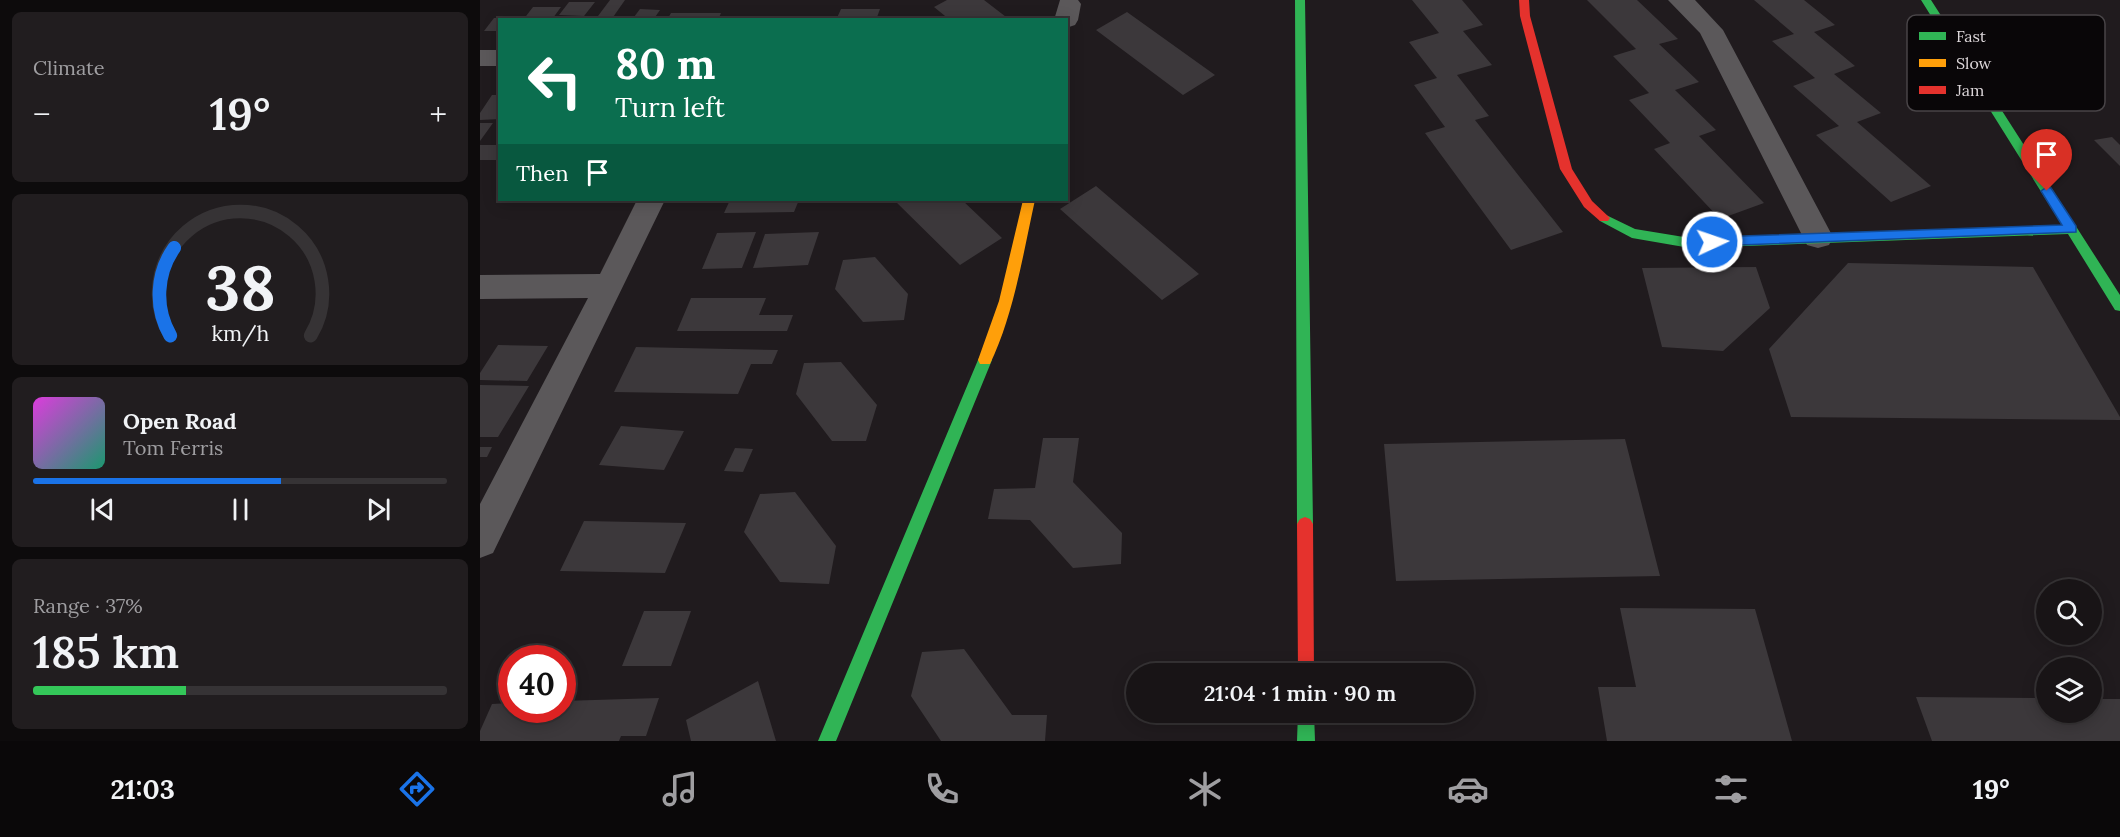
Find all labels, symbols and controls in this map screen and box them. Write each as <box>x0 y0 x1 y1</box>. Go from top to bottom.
legend <box>1907 15 2105 111</box>
text: Fast <box>1956 26 1987 46</box>
text: 80 m <box>615 37 715 91</box>
icon: left <box>516 42 594 120</box>
text: Slow <box>1956 53 1992 73</box>
text: Climate <box>33 55 105 80</box>
text: Jam <box>1955 80 1984 100</box>
text: 19° <box>209 85 271 142</box>
text: Turn left <box>615 90 725 124</box>
text: − <box>33 93 51 135</box>
text: + <box>430 93 447 135</box>
pin <box>2021 129 2072 191</box>
icon: arrive <box>2030 138 2063 171</box>
icon: arrive <box>581 156 614 189</box>
text: Then <box>516 159 569 187</box>
position arrow <box>1680 210 1744 274</box>
text: 38 <box>205 248 275 328</box>
text: km/h <box>211 320 269 348</box>
text: Open Road <box>123 407 237 435</box>
text: Tom Ferris <box>123 435 223 460</box>
icon: previous <box>86 493 119 526</box>
icon: pause <box>224 493 257 526</box>
icon: next <box>362 493 395 526</box>
map controls <box>2036 579 2102 723</box>
button: search <box>2036 579 2102 645</box>
text: Range · 37% <box>33 593 143 618</box>
text: 185 km <box>33 623 179 680</box>
speed limit sign: 40 <box>498 645 576 723</box>
button: layers <box>2036 657 2102 723</box>
text: 21:04 · 1 min · 90 m <box>1204 679 1396 707</box>
icon: directions <box>396 768 438 810</box>
icon: music <box>659 768 701 810</box>
icon: phone <box>921 768 963 810</box>
icon: climate <box>1184 768 1226 810</box>
icon: car <box>1447 768 1489 810</box>
icon: filters <box>1710 768 1752 810</box>
text: 21:03 <box>110 772 175 806</box>
text: 19° <box>1973 772 2010 806</box>

